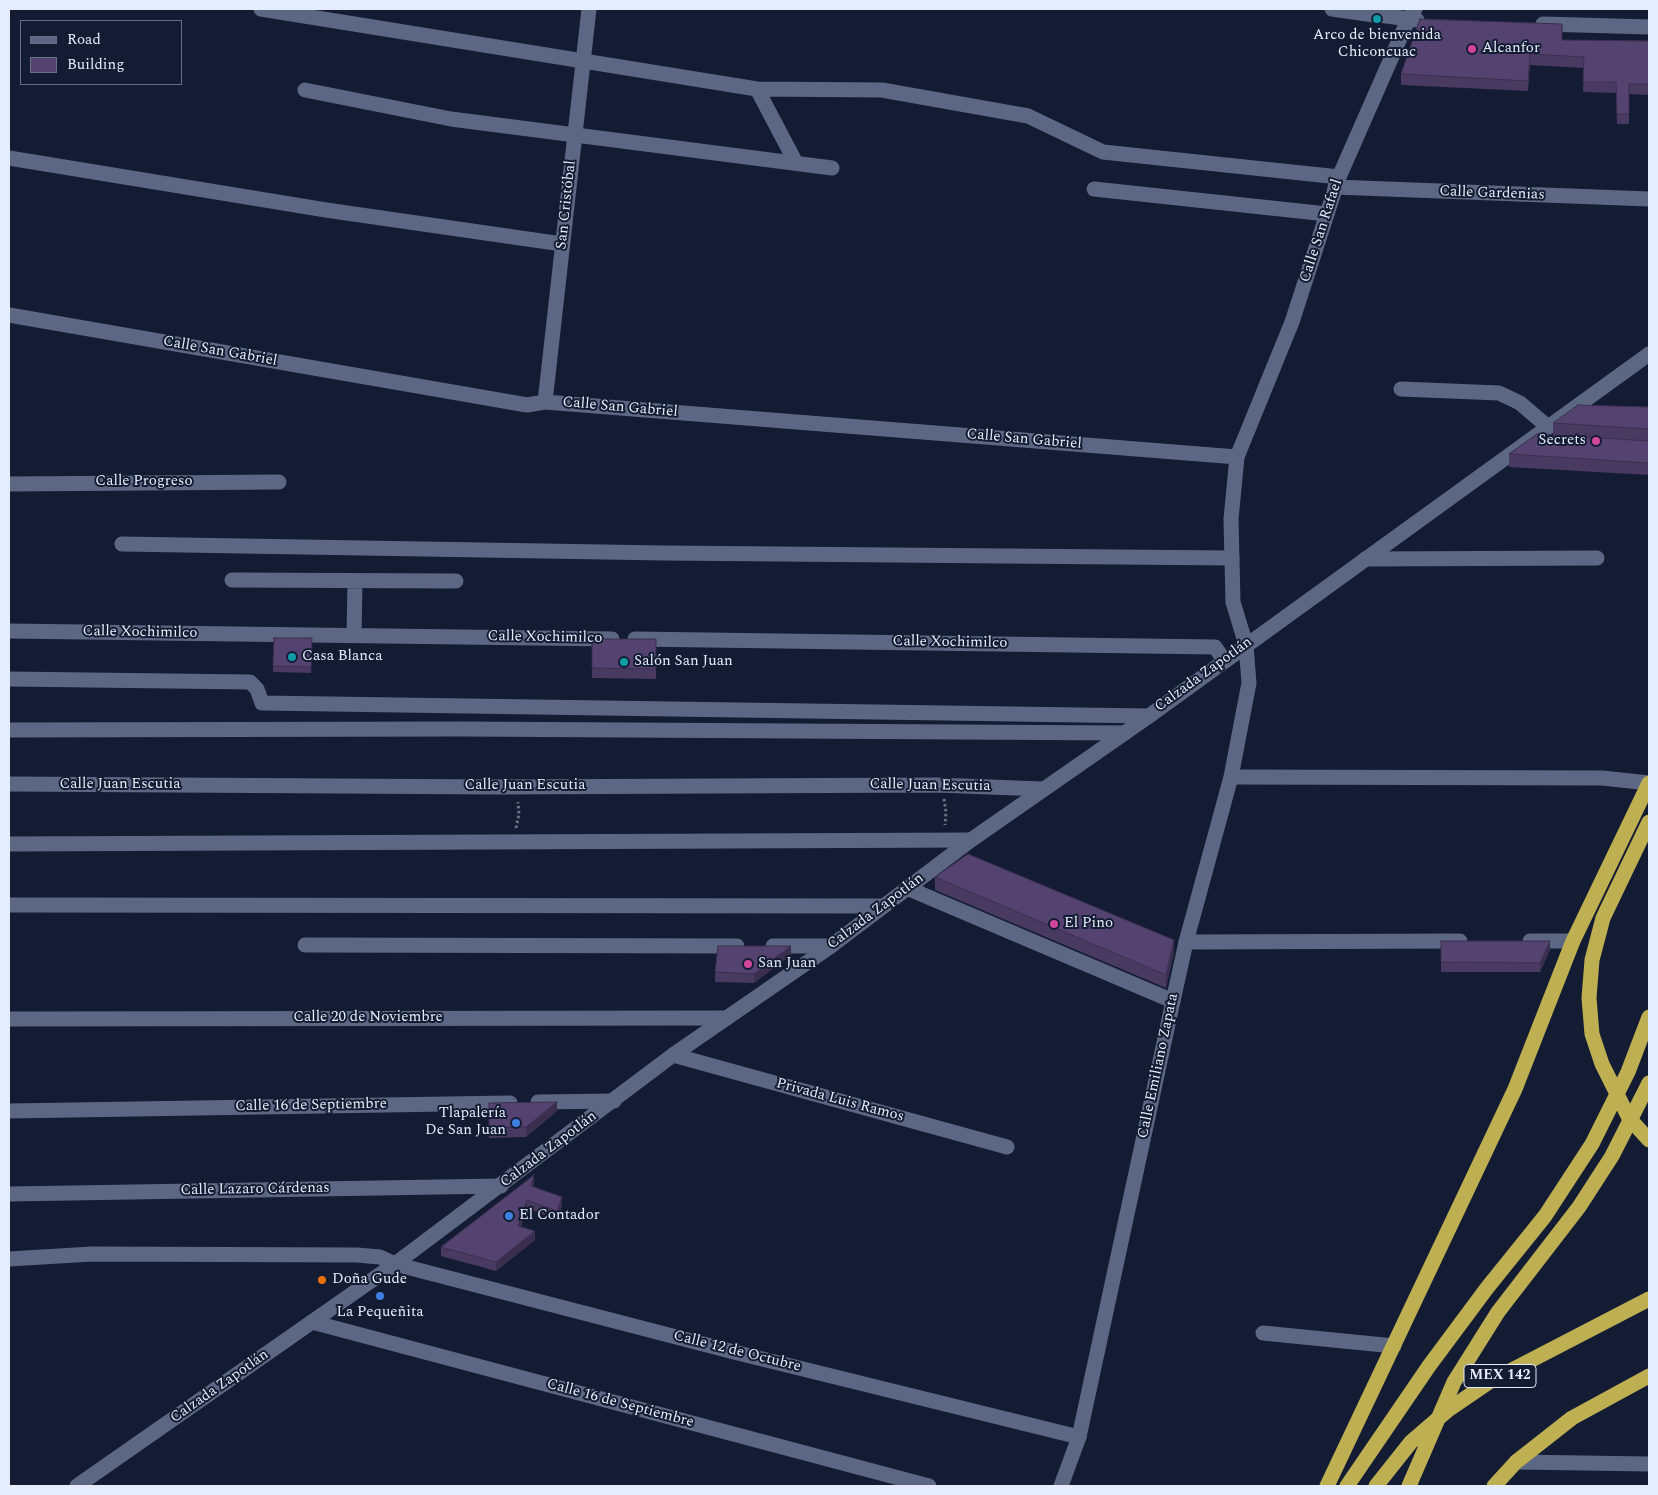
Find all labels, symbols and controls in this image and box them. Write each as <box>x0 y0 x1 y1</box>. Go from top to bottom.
marker: Arco de bienvenida Chiconcuac <box>1371 13 1383 25</box>
legend <box>20 20 182 85</box>
place label: Arco de bienvenida Chiconcuac <box>1313 27 1441 62</box>
text: Road <box>67 28 101 51</box>
place label: Alcanfor <box>1482 40 1540 58</box>
marker: Alcanfor <box>1466 43 1478 55</box>
text: Building <box>67 53 124 76</box>
street label: San Cristóbal <box>553 160 581 250</box>
street label: Calle San Rafael <box>1297 177 1347 285</box>
street label: Calle Gardenias <box>1439 183 1545 205</box>
street label: Calle San Gabriel <box>162 333 278 371</box>
street label: Calle San Gabriel <box>562 394 678 422</box>
street label: Calle San Gabriel <box>966 426 1082 454</box>
place label: Secrets <box>1538 432 1586 450</box>
marker: Secrets <box>1590 435 1602 447</box>
street label: Calle Progreso <box>95 473 193 491</box>
street label: Calle Xochimilco <box>82 623 198 643</box>
street label: Calle Xochimilco <box>487 628 603 648</box>
street label: Calle Xochimilco <box>892 633 1008 653</box>
street label: Calzada Zapotlán <box>1152 634 1256 716</box>
place label: Casa Blanca <box>302 648 383 666</box>
marker: Casa Blanca <box>286 651 298 663</box>
place label: Salón San Juan <box>634 653 733 671</box>
marker: Salón San Juan <box>618 656 630 668</box>
street label: Calle Juan Escutia <box>59 776 181 794</box>
street label: Calle Juan Escutia <box>869 776 991 796</box>
street label: Calle Juan Escutia <box>464 777 586 795</box>
street label: Calzada Zapotlán <box>824 870 928 954</box>
place label: El Pino <box>1064 915 1113 933</box>
marker: El Pino <box>1048 918 1060 930</box>
place label: San Juan <box>758 955 816 973</box>
marker: San Juan <box>742 958 754 970</box>
street label: Calle Emiliano Zapata <box>1135 992 1183 1140</box>
street label: Calle 20 de Noviembre <box>293 1009 443 1027</box>
street label: Privada Luis Ramos <box>774 1075 906 1127</box>
street label: Calle 16 de Septiembre <box>235 1096 387 1116</box>
place label: Tlapalería De San Juan <box>425 1105 506 1140</box>
street label: Calzada Zapotlán <box>497 1108 601 1192</box>
marker: Tlapalería De San Juan <box>510 1117 522 1129</box>
street label: Calle Lazaro Cárdenas <box>180 1180 330 1200</box>
place label: El Contador <box>519 1207 600 1225</box>
marker: El Contador <box>503 1210 515 1222</box>
place label: Doña Gude <box>332 1271 407 1289</box>
marker: Doña Gude <box>316 1274 328 1286</box>
marker: La Pequeñita <box>374 1290 386 1302</box>
place label: La Pequeñita <box>336 1304 424 1322</box>
street label: Calle 12 de Octubre <box>671 1327 803 1377</box>
street label: Calzada Zapotlán <box>167 1346 273 1428</box>
road number: MEX 142 <box>1464 1364 1536 1388</box>
street label: Calle 16 de Septiembre <box>544 1376 696 1432</box>

